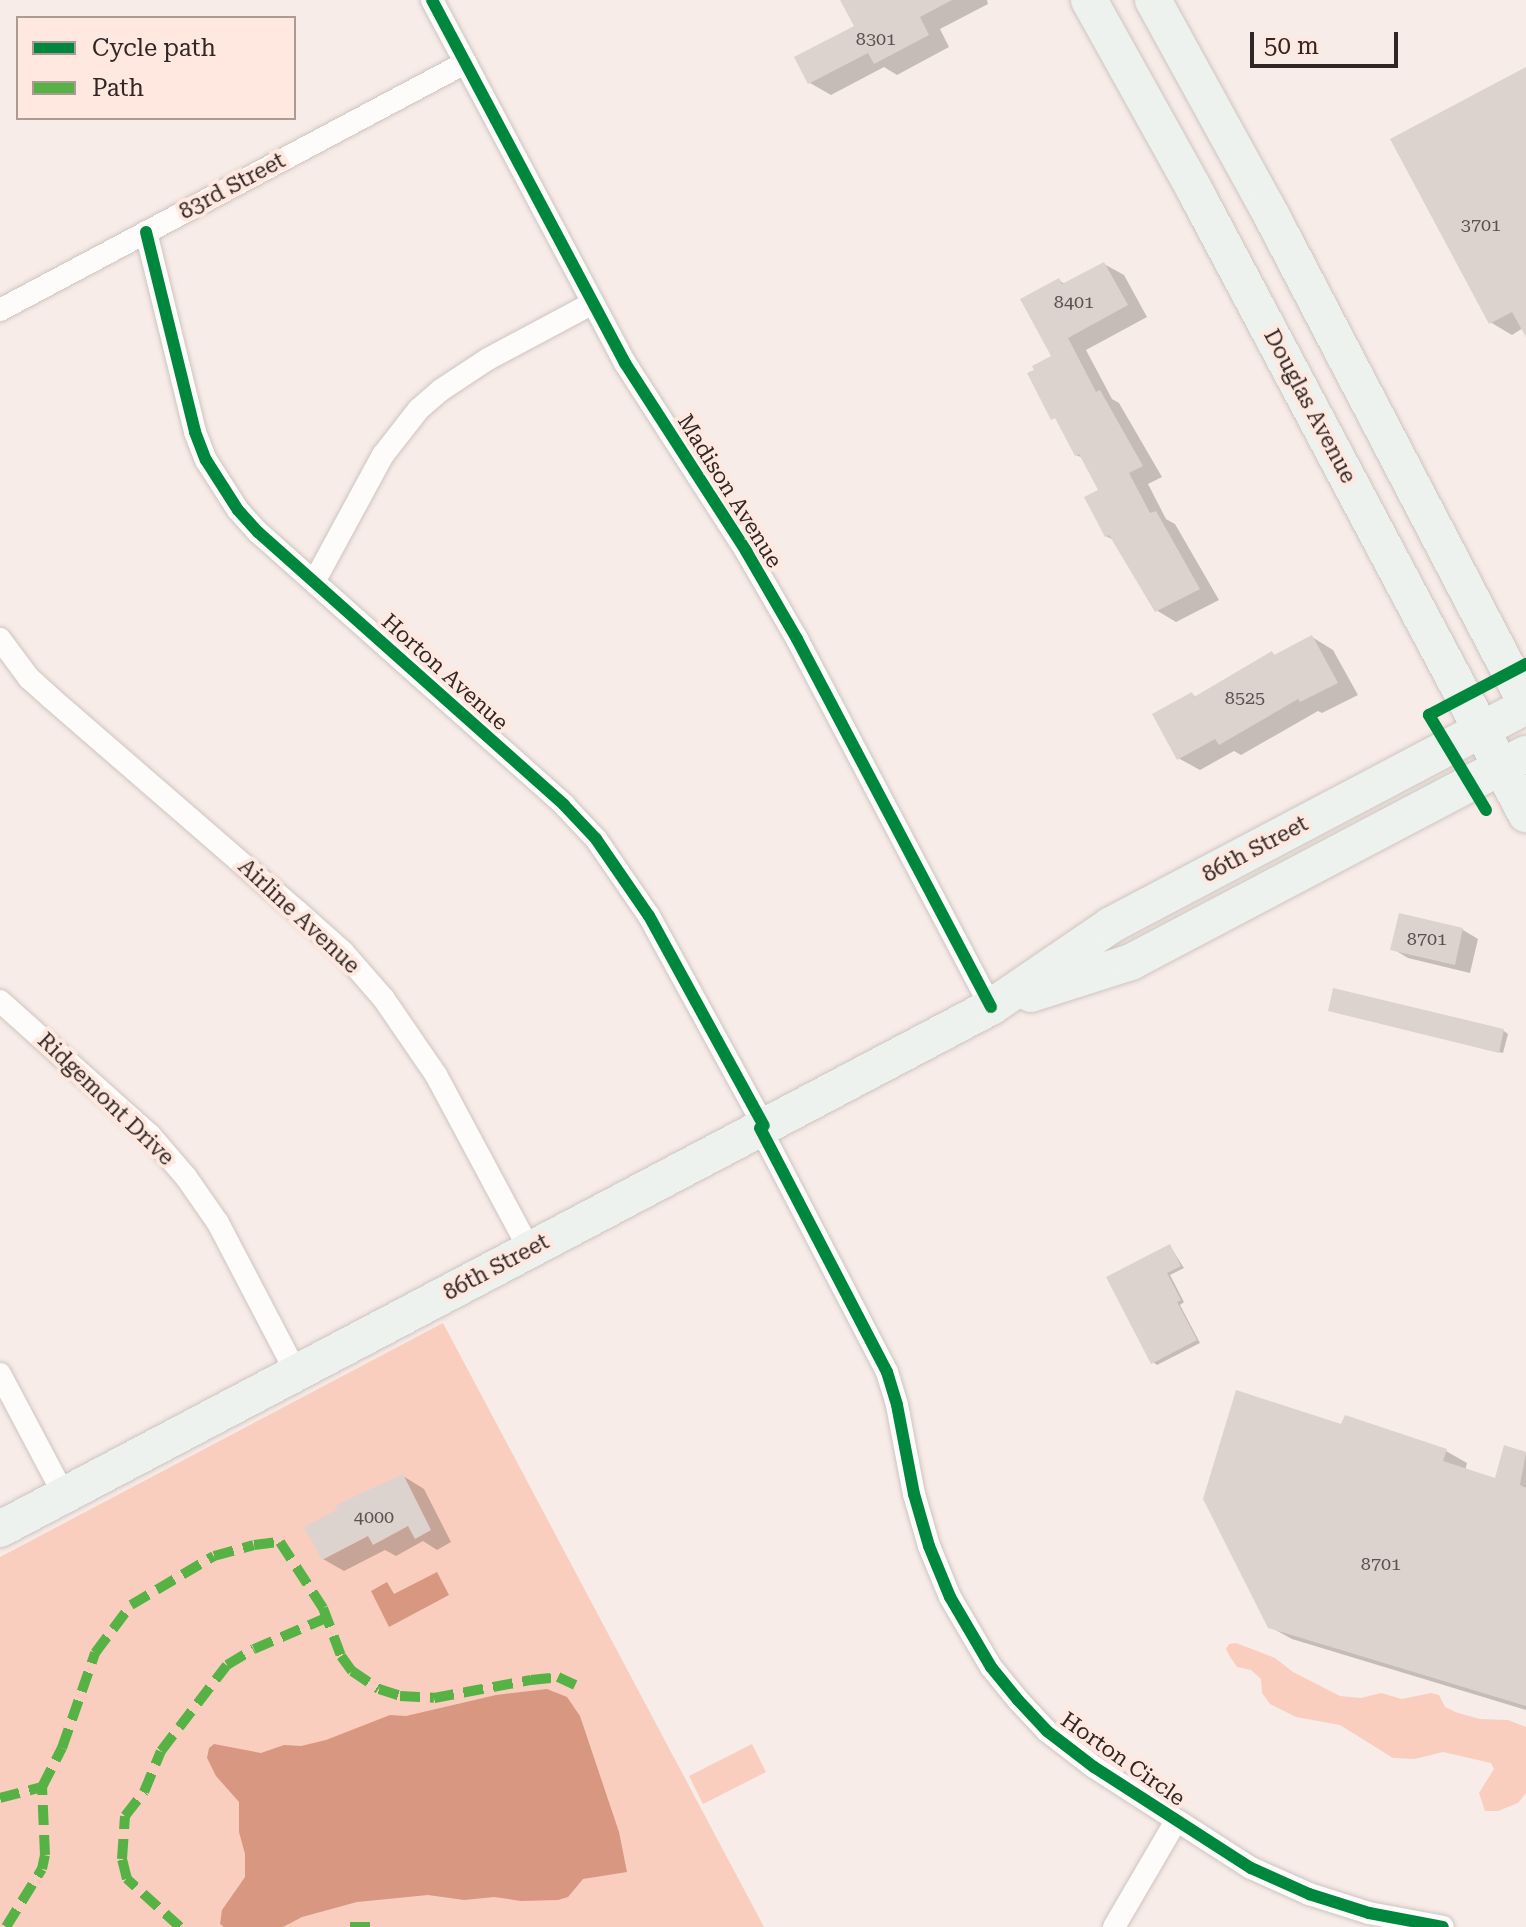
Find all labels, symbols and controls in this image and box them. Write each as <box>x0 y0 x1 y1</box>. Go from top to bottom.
legend <box>16 16 296 120</box>
scale bar <box>1254 16 1402 66</box>
house number: 8301 <box>856 28 896 50</box>
text: 50 m <box>1264 32 1319 60</box>
text: Cycle path <box>92 34 216 62</box>
text: Path <box>92 74 144 102</box>
street label: 83rd Street <box>174 147 290 225</box>
house number: 3701 <box>1461 214 1501 236</box>
house number: 8401 <box>1054 291 1094 313</box>
street label: Douglas Avenue <box>1258 325 1362 487</box>
street label: Madison Avenue <box>672 409 788 573</box>
street label: Horton Avenue <box>376 608 514 736</box>
house number: 8525 <box>1225 687 1265 709</box>
street label: 86th Street <box>1198 810 1312 888</box>
street label: Airline Avenue <box>233 853 365 979</box>
house number: 8701 <box>1407 928 1447 950</box>
street label: Ridgemont Drive <box>32 1027 180 1171</box>
street label: 86th Street <box>439 1228 553 1306</box>
house number: 4000 <box>354 1506 394 1528</box>
house number: 8701 <box>1361 1553 1401 1575</box>
street label: Horton Circle <box>1056 1707 1190 1811</box>

